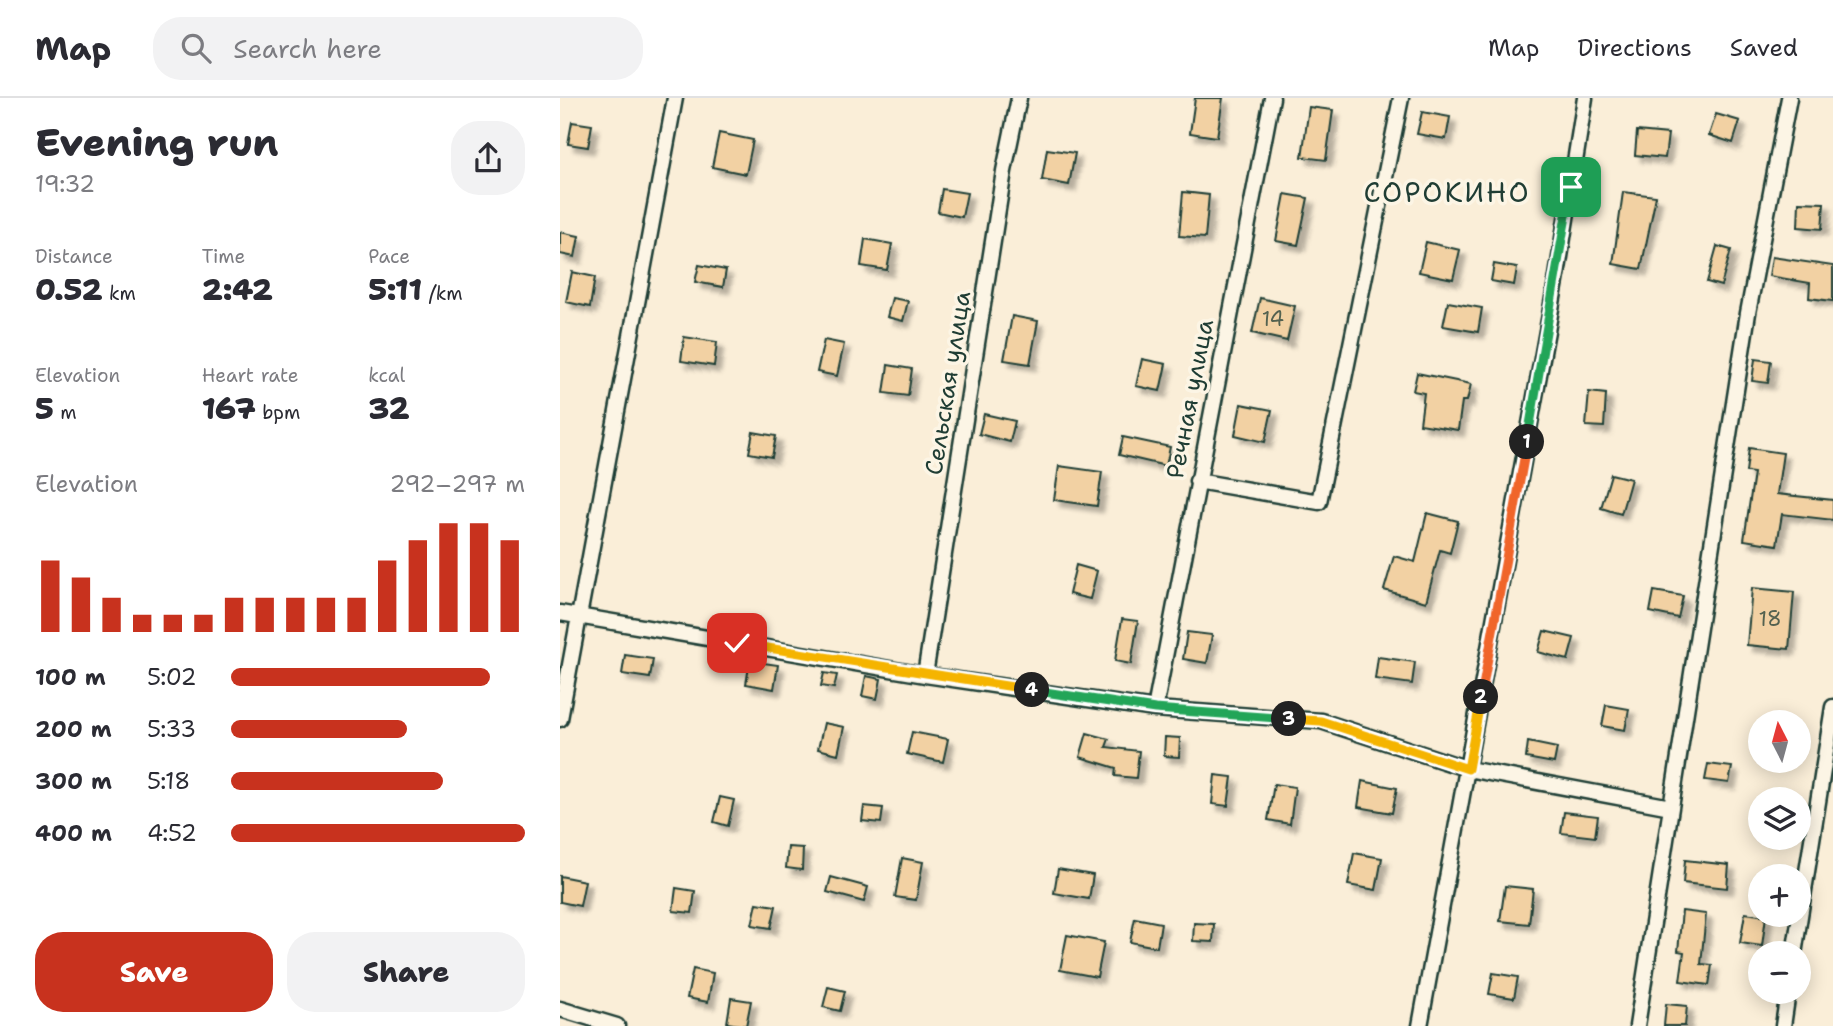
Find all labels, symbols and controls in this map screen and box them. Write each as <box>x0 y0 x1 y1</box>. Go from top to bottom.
search box <box>153 17 643 80</box>
text: Map <box>35 26 111 71</box>
icon: search <box>177 29 215 67</box>
text: Search here <box>233 31 382 66</box>
text: Map <box>1488 32 1539 64</box>
text: Directions <box>1577 32 1692 64</box>
text: Saved <box>1730 32 1798 64</box>
text: Evening run <box>35 117 278 168</box>
button: share <box>451 121 525 195</box>
pin <box>1541 157 1601 217</box>
icon: arrive <box>1552 168 1590 206</box>
text: 19:32 <box>35 169 95 199</box>
district label: СОРОКИНО <box>1363 173 1531 211</box>
text: Distance <box>35 244 113 269</box>
text: Time <box>202 244 245 269</box>
text: Pace <box>368 244 410 269</box>
text: 0.52 <box>35 269 103 310</box>
text: 2:42 <box>202 269 273 310</box>
text: 5:11 <box>368 269 422 310</box>
text: km <box>103 281 136 306</box>
text: /km <box>422 281 463 306</box>
street label: Сельская улица <box>918 289 978 477</box>
house number: 14 <box>1262 305 1284 333</box>
street label: Речная улица <box>1159 317 1221 481</box>
text: Elevation <box>35 363 120 388</box>
text: Heart rate <box>202 363 298 388</box>
text: kcal <box>368 363 405 388</box>
text: 5 <box>35 388 54 429</box>
text: 167 <box>202 388 256 429</box>
text: 32 <box>368 388 410 429</box>
text: m <box>54 400 77 425</box>
text: bpm <box>256 400 300 425</box>
pin: 1 <box>1510 424 1544 460</box>
text: 1 <box>1522 429 1531 454</box>
text: Elevation <box>35 469 138 499</box>
text: 292–297 m <box>390 469 525 499</box>
house number: 18 <box>1758 605 1782 633</box>
pin <box>707 613 767 673</box>
icon: check <box>718 624 756 662</box>
text: 100 m <box>35 662 106 692</box>
text: 5:02 <box>147 662 197 692</box>
pin: 4 <box>1014 672 1050 708</box>
text: 4 <box>1025 677 1038 702</box>
pin: 2 <box>1464 680 1499 714</box>
text: 2 <box>1474 684 1487 709</box>
pin: 3 <box>1272 702 1306 736</box>
text: 3 <box>1282 706 1295 731</box>
north arrow <box>1748 710 1811 774</box>
map controls <box>1748 710 1811 1004</box>
text: 200 m <box>35 714 112 744</box>
text: 5:33 <box>147 714 196 744</box>
text: 300 m <box>35 766 112 796</box>
text: 5:18 <box>147 766 190 796</box>
button: layers <box>1748 787 1811 850</box>
text: 400 m <box>35 818 112 848</box>
text: 4:52 <box>147 818 197 848</box>
button: + <box>1748 864 1811 927</box>
button: Save <box>35 932 273 1012</box>
button: Share <box>287 932 525 1012</box>
button: − <box>1748 941 1811 1004</box>

